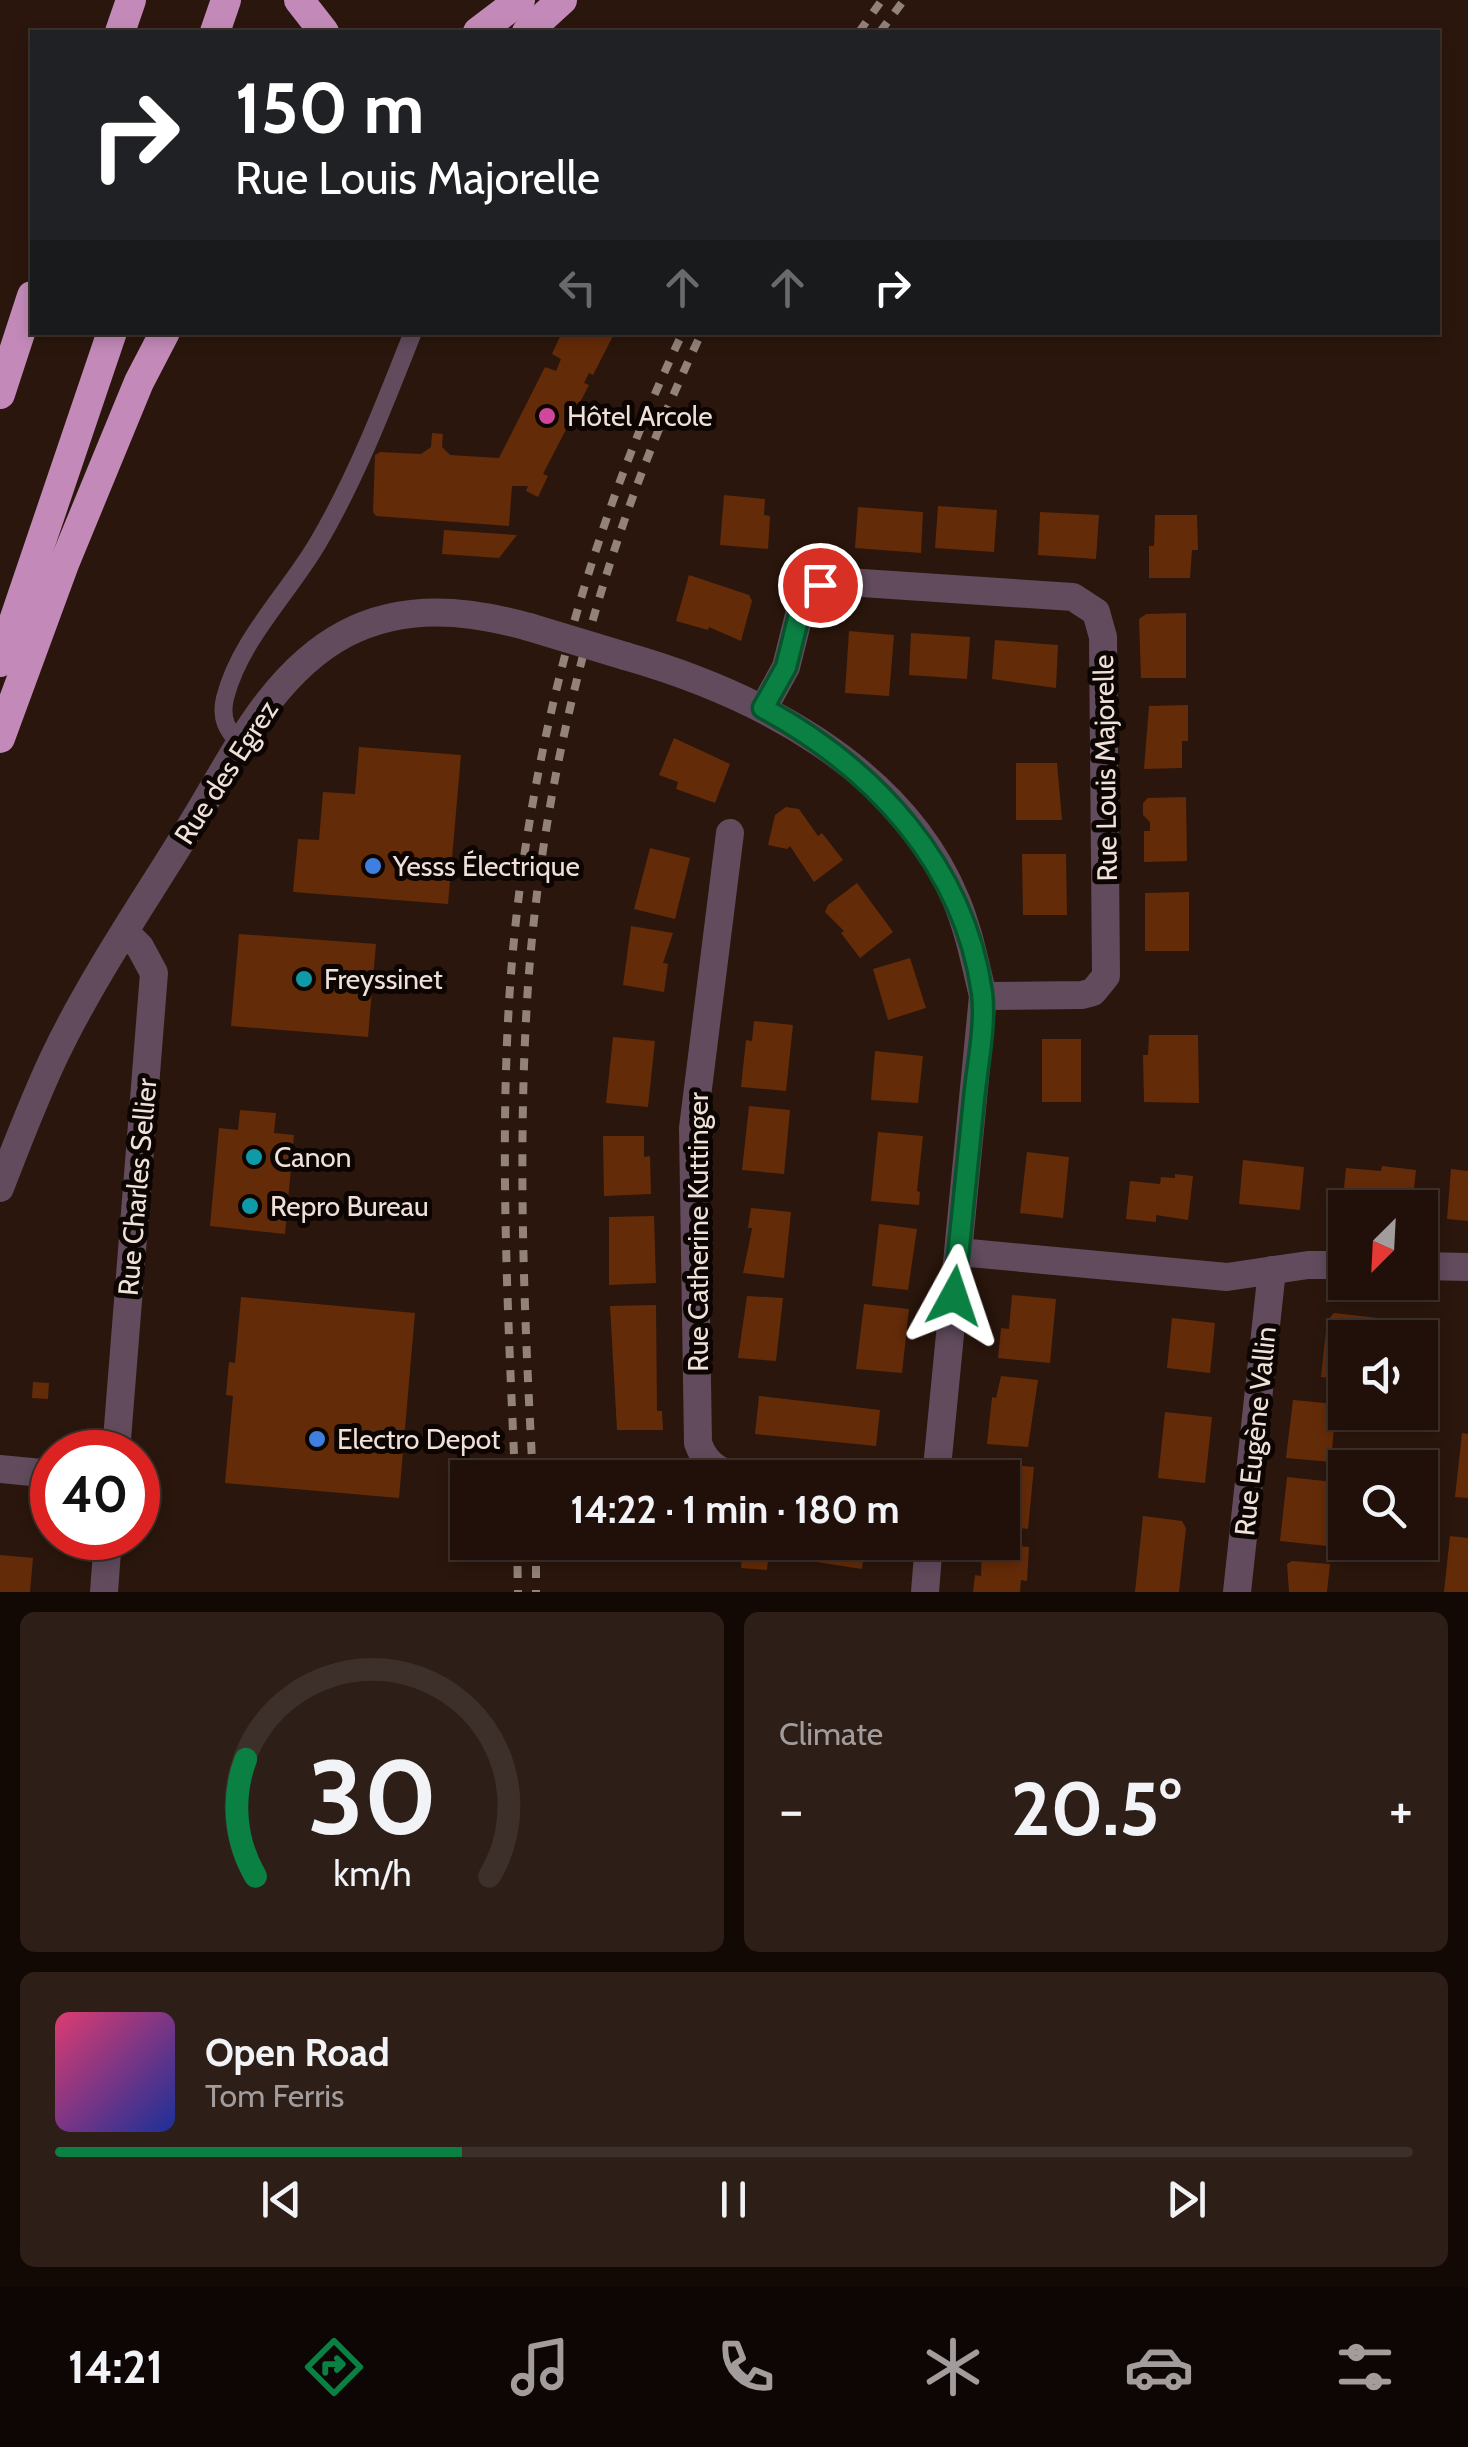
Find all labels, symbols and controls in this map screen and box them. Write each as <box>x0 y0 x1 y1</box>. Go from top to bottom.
text: 150 m <box>235 65 424 151</box>
icon: right <box>70 70 200 200</box>
text: Rue Louis Majorelle <box>235 151 600 205</box>
icon: left <box>550 260 605 315</box>
icon: ahead <box>655 260 710 315</box>
icon: ahead <box>760 260 815 315</box>
icon: right <box>865 260 920 315</box>
place label: Hôtel Arcole <box>567 399 713 433</box>
marker: Hôtel Arcole <box>536 405 558 427</box>
pin <box>778 543 863 628</box>
icon: arrive <box>793 558 848 613</box>
street label: Rue Louis Majorelle <box>1086 654 1124 882</box>
street label: Rue des Egrez <box>167 694 285 850</box>
place label: Yesss Électrique <box>392 849 580 883</box>
marker: Yesss Électrique <box>362 855 384 877</box>
place label: Freyssinet <box>324 962 443 996</box>
marker: Freyssinet <box>293 968 315 990</box>
street label: Rue Charles Sellier <box>111 1077 163 1297</box>
street label: Rue Catherine Kuttinger <box>681 1092 715 1372</box>
place label: Canon <box>274 1140 351 1174</box>
marker: Canon <box>243 1146 265 1168</box>
place label: Repro Bureau <box>270 1189 429 1223</box>
north arrow <box>1328 1190 1438 1300</box>
map controls <box>1328 1190 1438 1560</box>
marker: Repro Bureau <box>239 1195 261 1217</box>
position arrow <box>902 1244 1006 1348</box>
button: sound <box>1328 1320 1438 1430</box>
street label: Rue Eugène Vallin <box>1227 1325 1283 1537</box>
place label: Electro Depot <box>337 1422 500 1456</box>
marker: Electro Depot <box>306 1428 328 1450</box>
speed limit sign: 40 <box>30 1430 160 1560</box>
button: search <box>1328 1450 1438 1560</box>
text: 14:22 · 1 min · 180 m <box>570 1486 900 1533</box>
text: Climate <box>779 1714 883 1753</box>
text: 30 <box>307 1734 437 1860</box>
text: 20.5° <box>1011 1763 1181 1854</box>
text: − <box>779 1776 803 1843</box>
text: + <box>1389 1776 1413 1843</box>
text: km/h <box>333 1852 411 1895</box>
text: Open Road <box>205 2029 390 2076</box>
text: Tom Ferris <box>205 2076 344 2115</box>
icon: previous <box>254 2172 309 2227</box>
icon: pause <box>706 2172 761 2227</box>
icon: next <box>1159 2172 1214 2227</box>
icon: directions <box>299 2332 369 2402</box>
icon: music <box>505 2332 575 2402</box>
icon: phone <box>711 2332 781 2402</box>
icon: climate <box>918 2332 988 2402</box>
icon: car <box>1124 2332 1194 2402</box>
icon: filters <box>1330 2332 1400 2402</box>
text: 14:21 <box>68 2340 163 2394</box>

